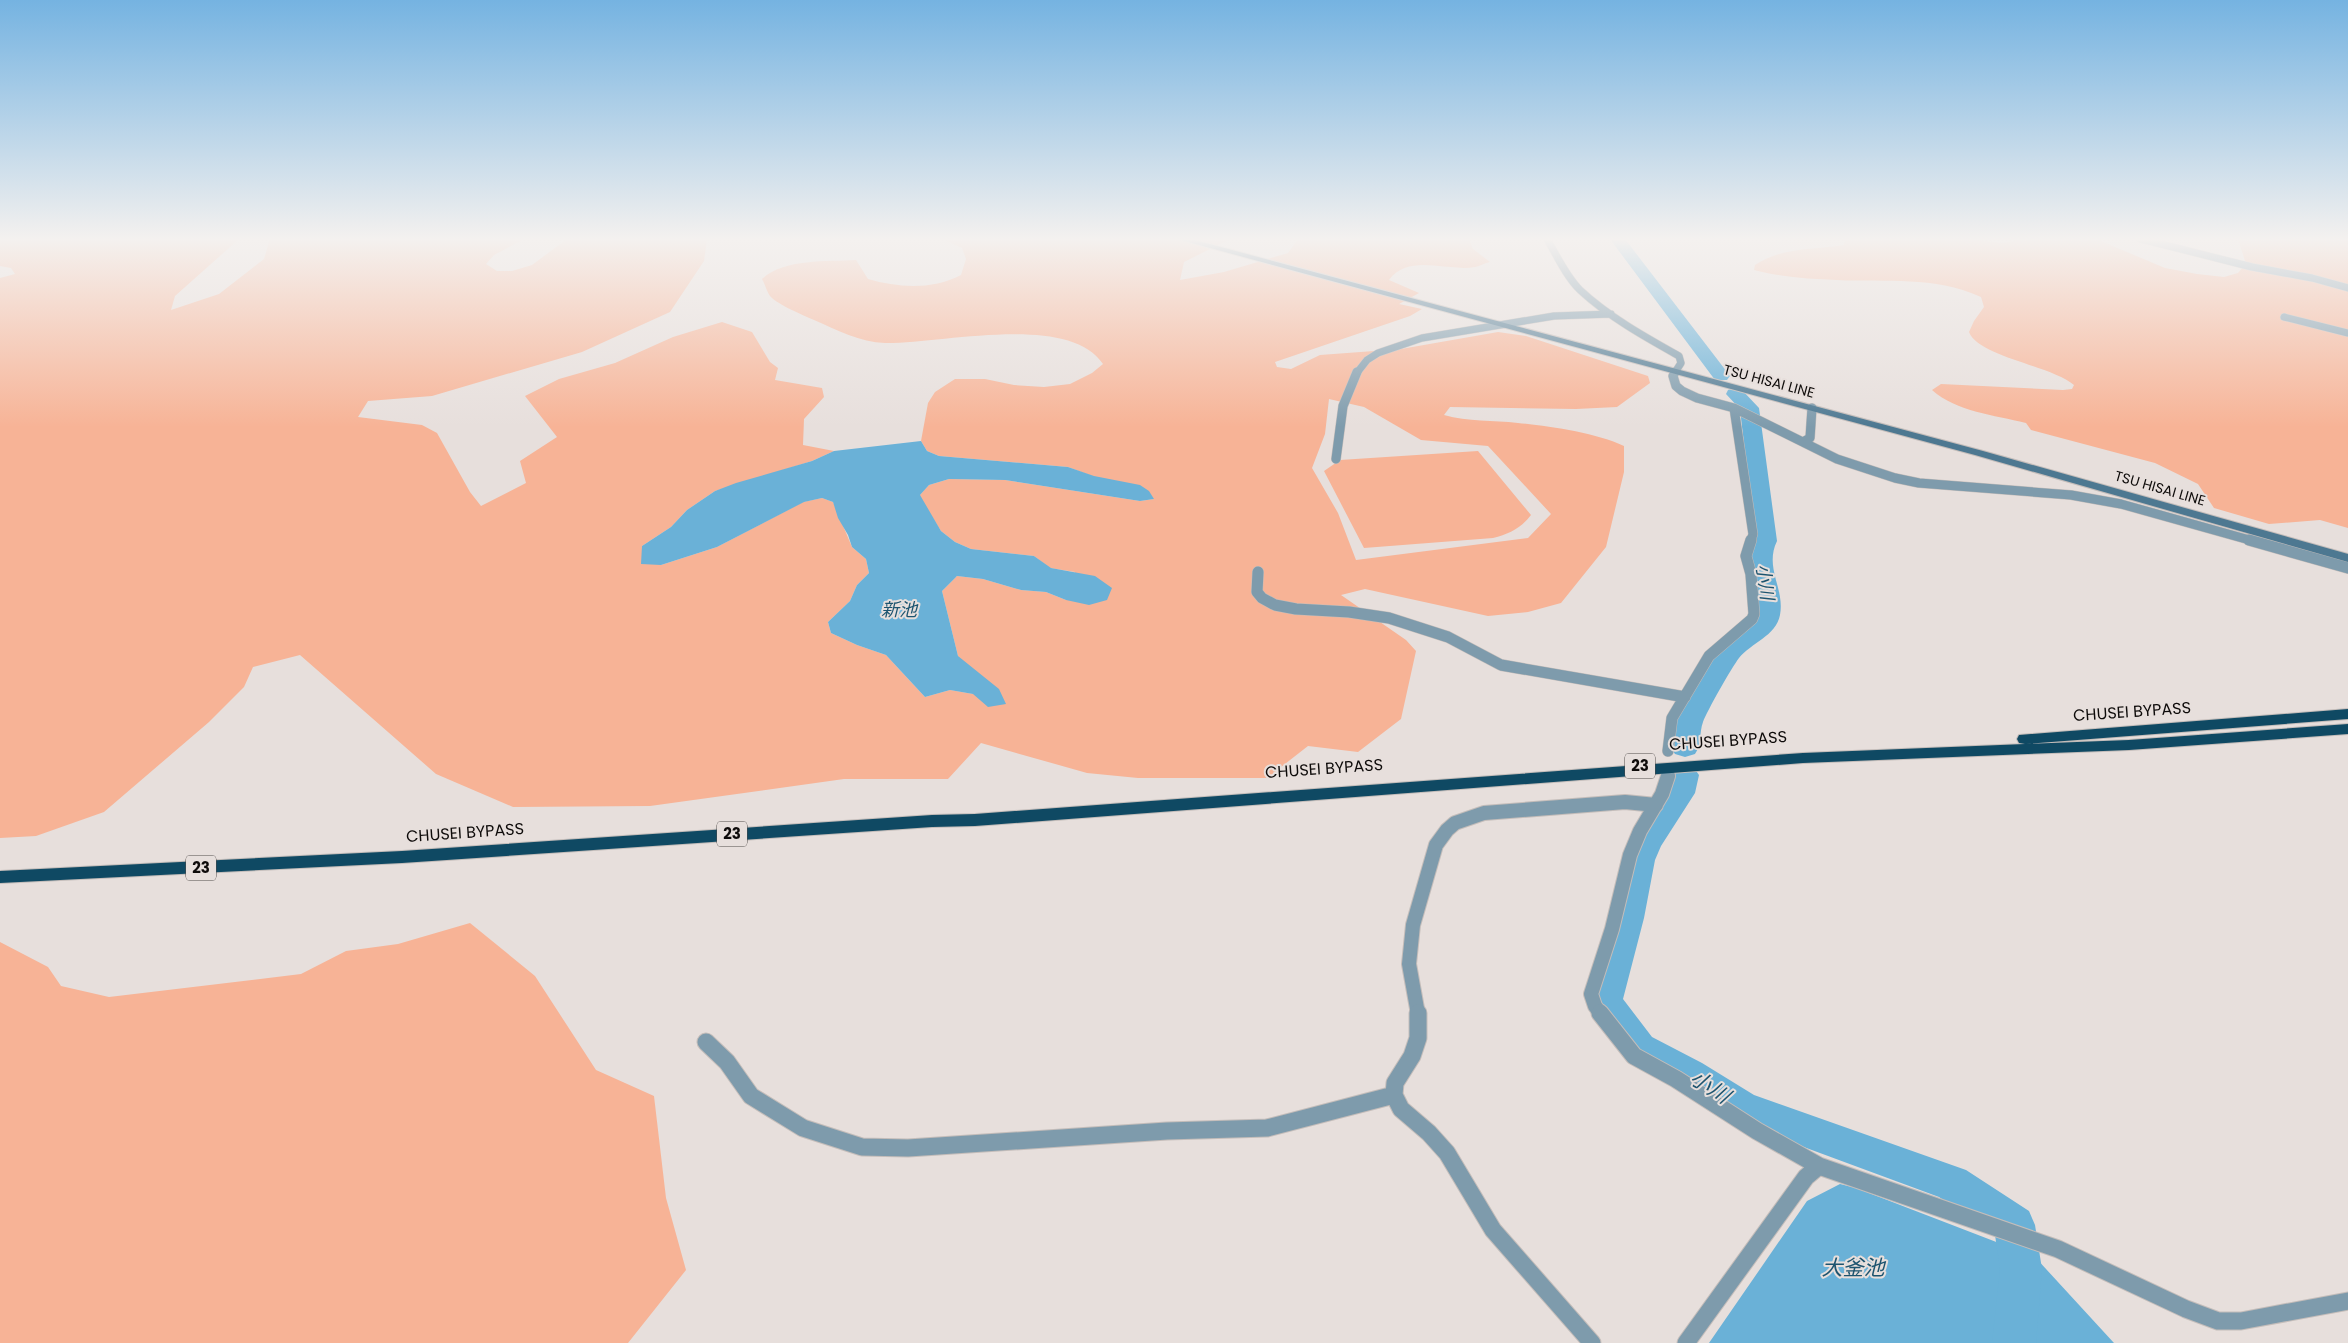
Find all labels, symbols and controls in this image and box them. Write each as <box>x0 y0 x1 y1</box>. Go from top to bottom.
street label: TSU HISAI LINE <box>1721 359 1817 403</box>
street label: TSU HISAI LINE <box>2112 466 2208 510</box>
water label: 小川 <box>1751 562 1781 603</box>
water label: 新池 <box>881 597 919 622</box>
street label: CHUSEI BYPASS <box>2072 696 2192 727</box>
street label: CHUSEI BYPASS <box>1668 725 1788 756</box>
street label: CHUSEI BYPASS <box>1264 753 1384 784</box>
road number: 23 <box>1625 754 1655 778</box>
street label: CHUSEI BYPASS <box>405 817 525 848</box>
road number: 23 <box>717 822 747 846</box>
road number: 23 <box>186 856 216 880</box>
water label: 小川 <box>1685 1063 1737 1111</box>
water label: 大釜池 <box>1822 1253 1886 1282</box>

